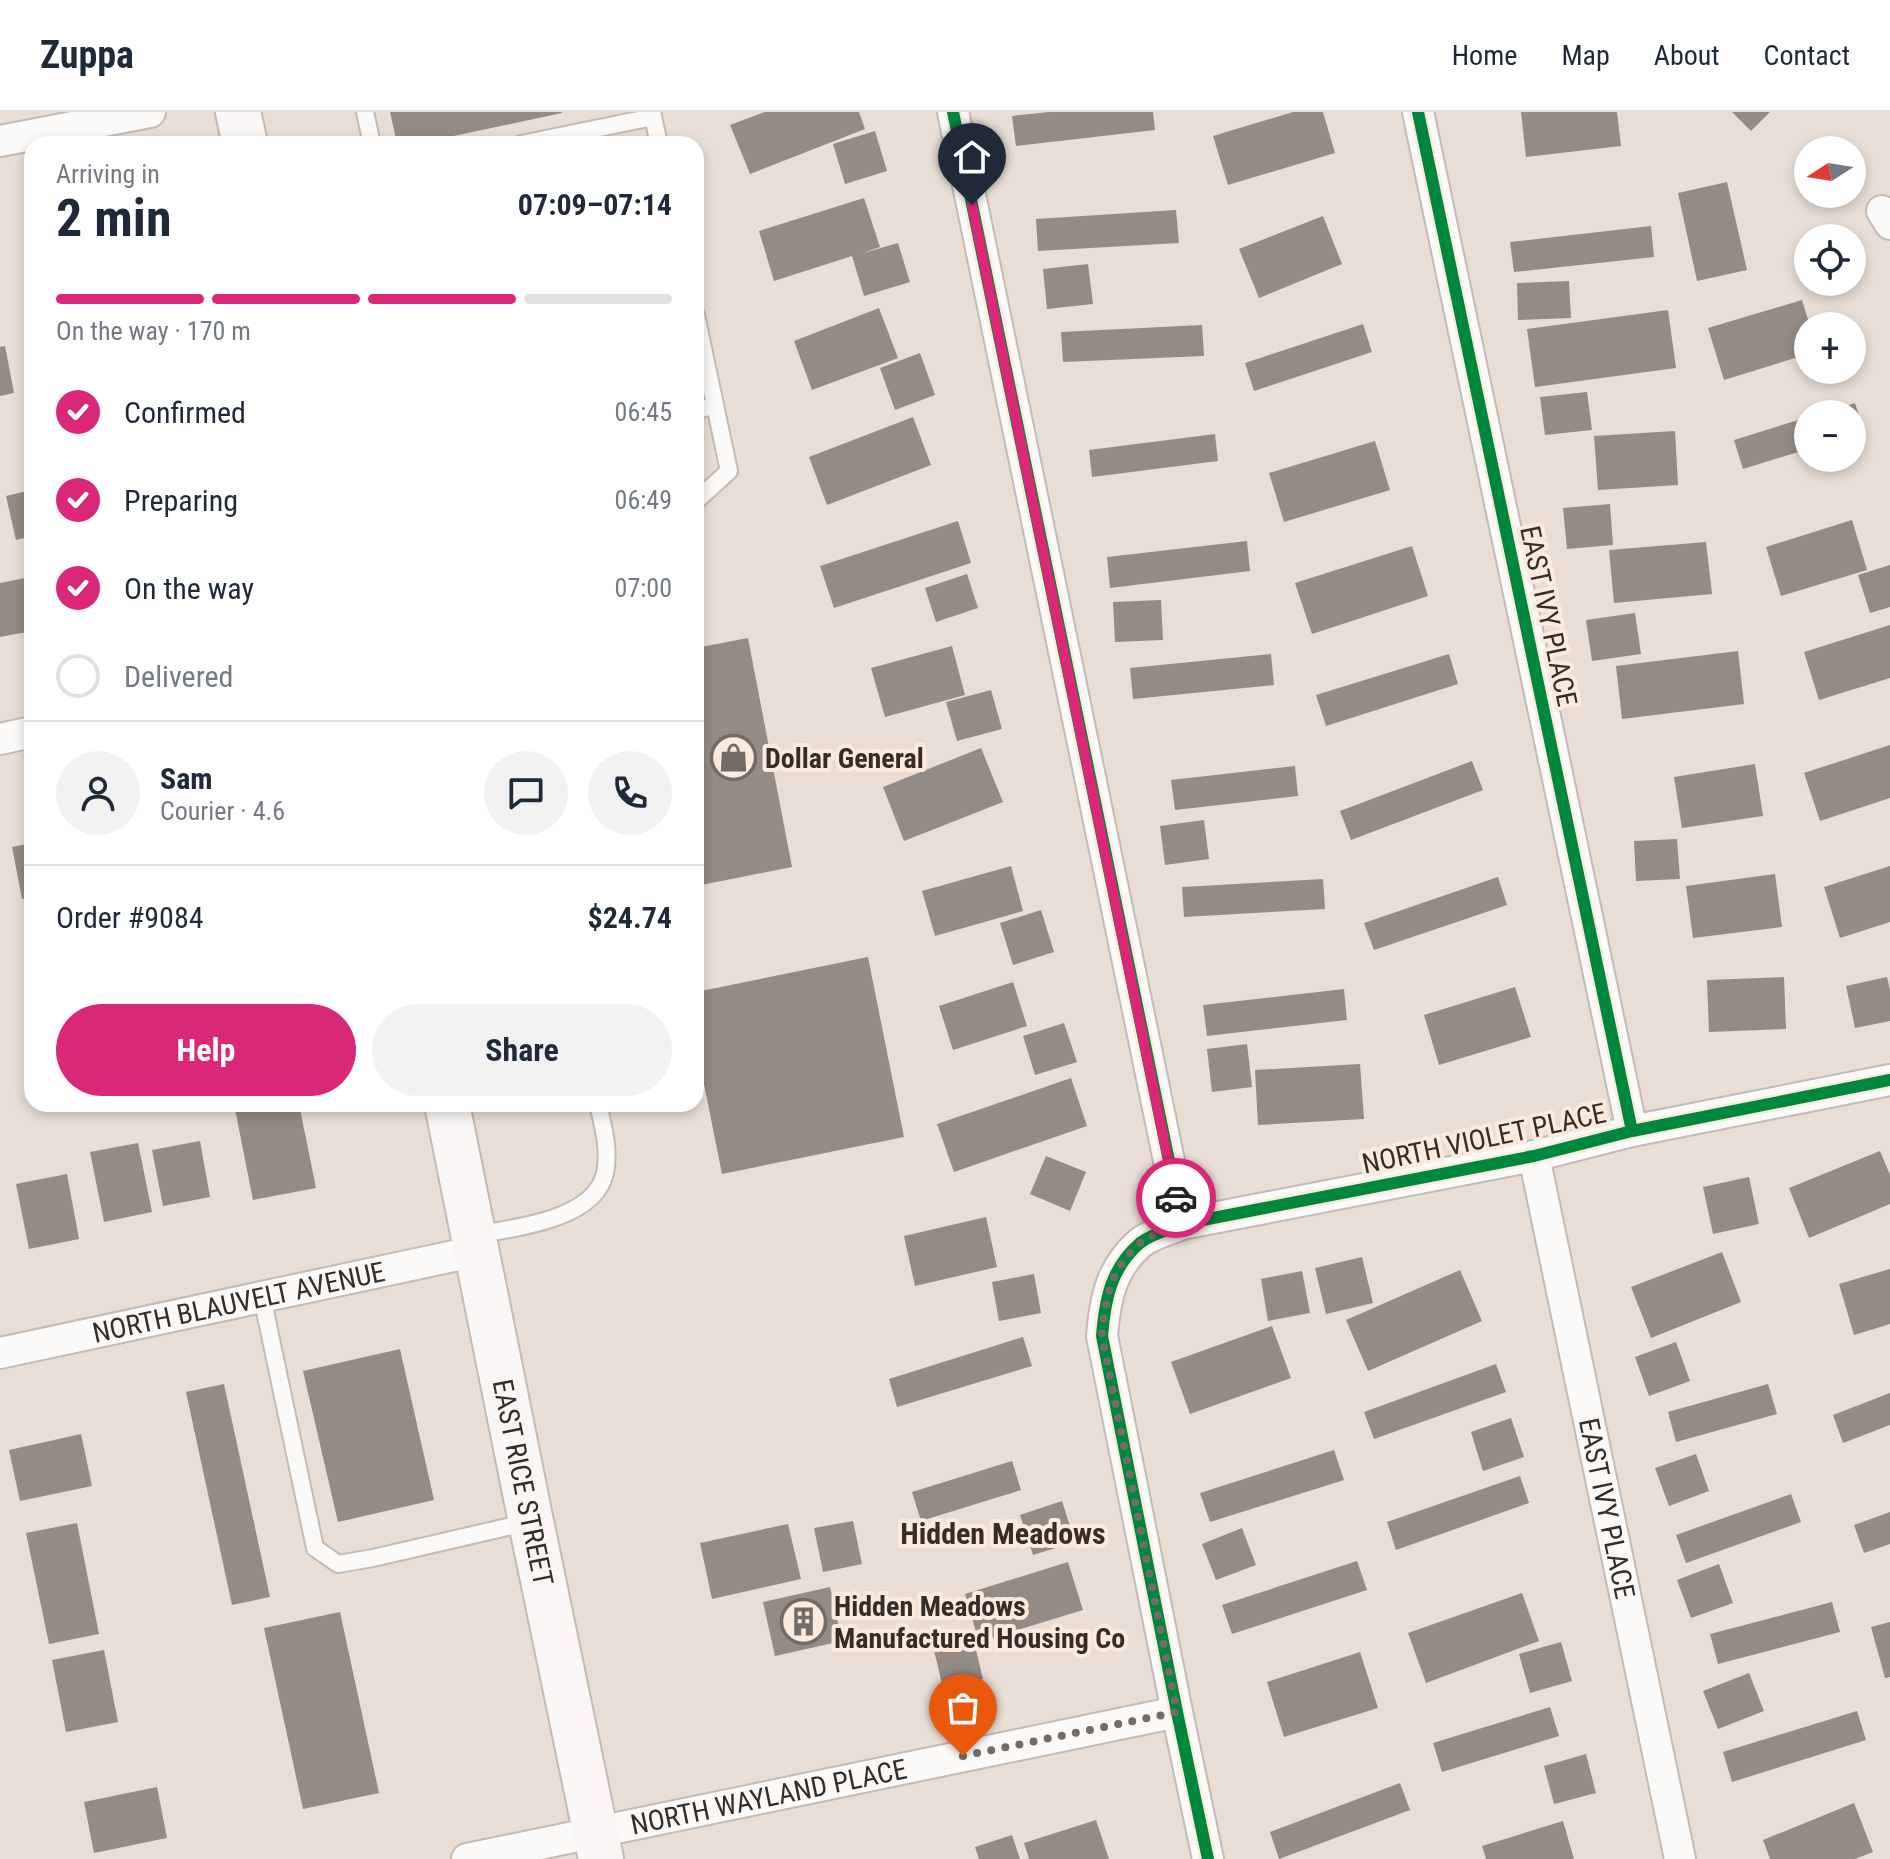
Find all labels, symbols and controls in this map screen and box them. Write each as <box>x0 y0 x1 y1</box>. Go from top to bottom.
text: Zuppa <box>40 33 134 77</box>
text: Home <box>1452 39 1517 72</box>
text: Map <box>1561 39 1610 72</box>
text: About <box>1654 39 1720 72</box>
text: Contact <box>1764 39 1850 72</box>
pin <box>938 123 1006 205</box>
icon: home <box>950 135 994 179</box>
north arrow <box>1794 136 1866 208</box>
map controls <box>1794 136 1866 472</box>
text: Arriving in <box>56 159 160 189</box>
text: 07:09–07:14 <box>518 187 672 222</box>
text: 2 min <box>56 188 172 249</box>
button: locate <box>1794 224 1866 296</box>
button: + <box>1794 312 1866 384</box>
text: On the way · 170 m <box>56 316 251 346</box>
icon: check <box>56 390 100 434</box>
text: Confirmed <box>124 395 246 430</box>
text: 06:45 <box>615 397 672 427</box>
button: − <box>1794 400 1866 472</box>
icon: check <box>56 478 100 522</box>
text: Preparing <box>124 483 238 518</box>
text: 06:49 <box>615 485 672 515</box>
street label: EAST IVY PLACE <box>1513 523 1584 709</box>
icon: check <box>56 566 100 610</box>
text: On the way <box>124 571 254 606</box>
text: 07:00 <box>615 573 672 603</box>
text: Delivered <box>124 659 233 694</box>
shop icon: Dollar General <box>710 734 758 782</box>
place label: Dollar General <box>765 742 924 775</box>
button: person <box>56 751 140 835</box>
button: chat <box>484 751 568 835</box>
button: phone <box>588 751 672 835</box>
text: Sam <box>160 761 213 796</box>
text: Courier · 4.6 <box>160 796 285 826</box>
text: Order #9084 <box>56 900 204 935</box>
text: $24.74 <box>587 900 672 935</box>
button: Help <box>56 1004 356 1096</box>
button: Share <box>372 1004 672 1096</box>
street label: NORTH VIOLET PLACE <box>1359 1096 1609 1180</box>
courier <box>1136 1158 1216 1238</box>
icon: car <box>1154 1176 1198 1220</box>
street label: NORTH BLAUVELT AVENUE <box>89 1255 388 1350</box>
street label: EAST RICE STREET <box>486 1376 560 1589</box>
street label: EAST IVY PLACE <box>1572 1415 1642 1602</box>
district label: Hidden Meadows <box>900 1516 1106 1551</box>
place label: Hidden Meadows Manufactured Housing Co <box>834 1590 1125 1655</box>
building icon: Hidden Meadows Manufactured Housing Co <box>779 1598 827 1646</box>
pin <box>929 1674 997 1756</box>
icon: bag <box>941 1686 985 1730</box>
street label: NORTH WAYLAND PLACE <box>628 1752 910 1842</box>

